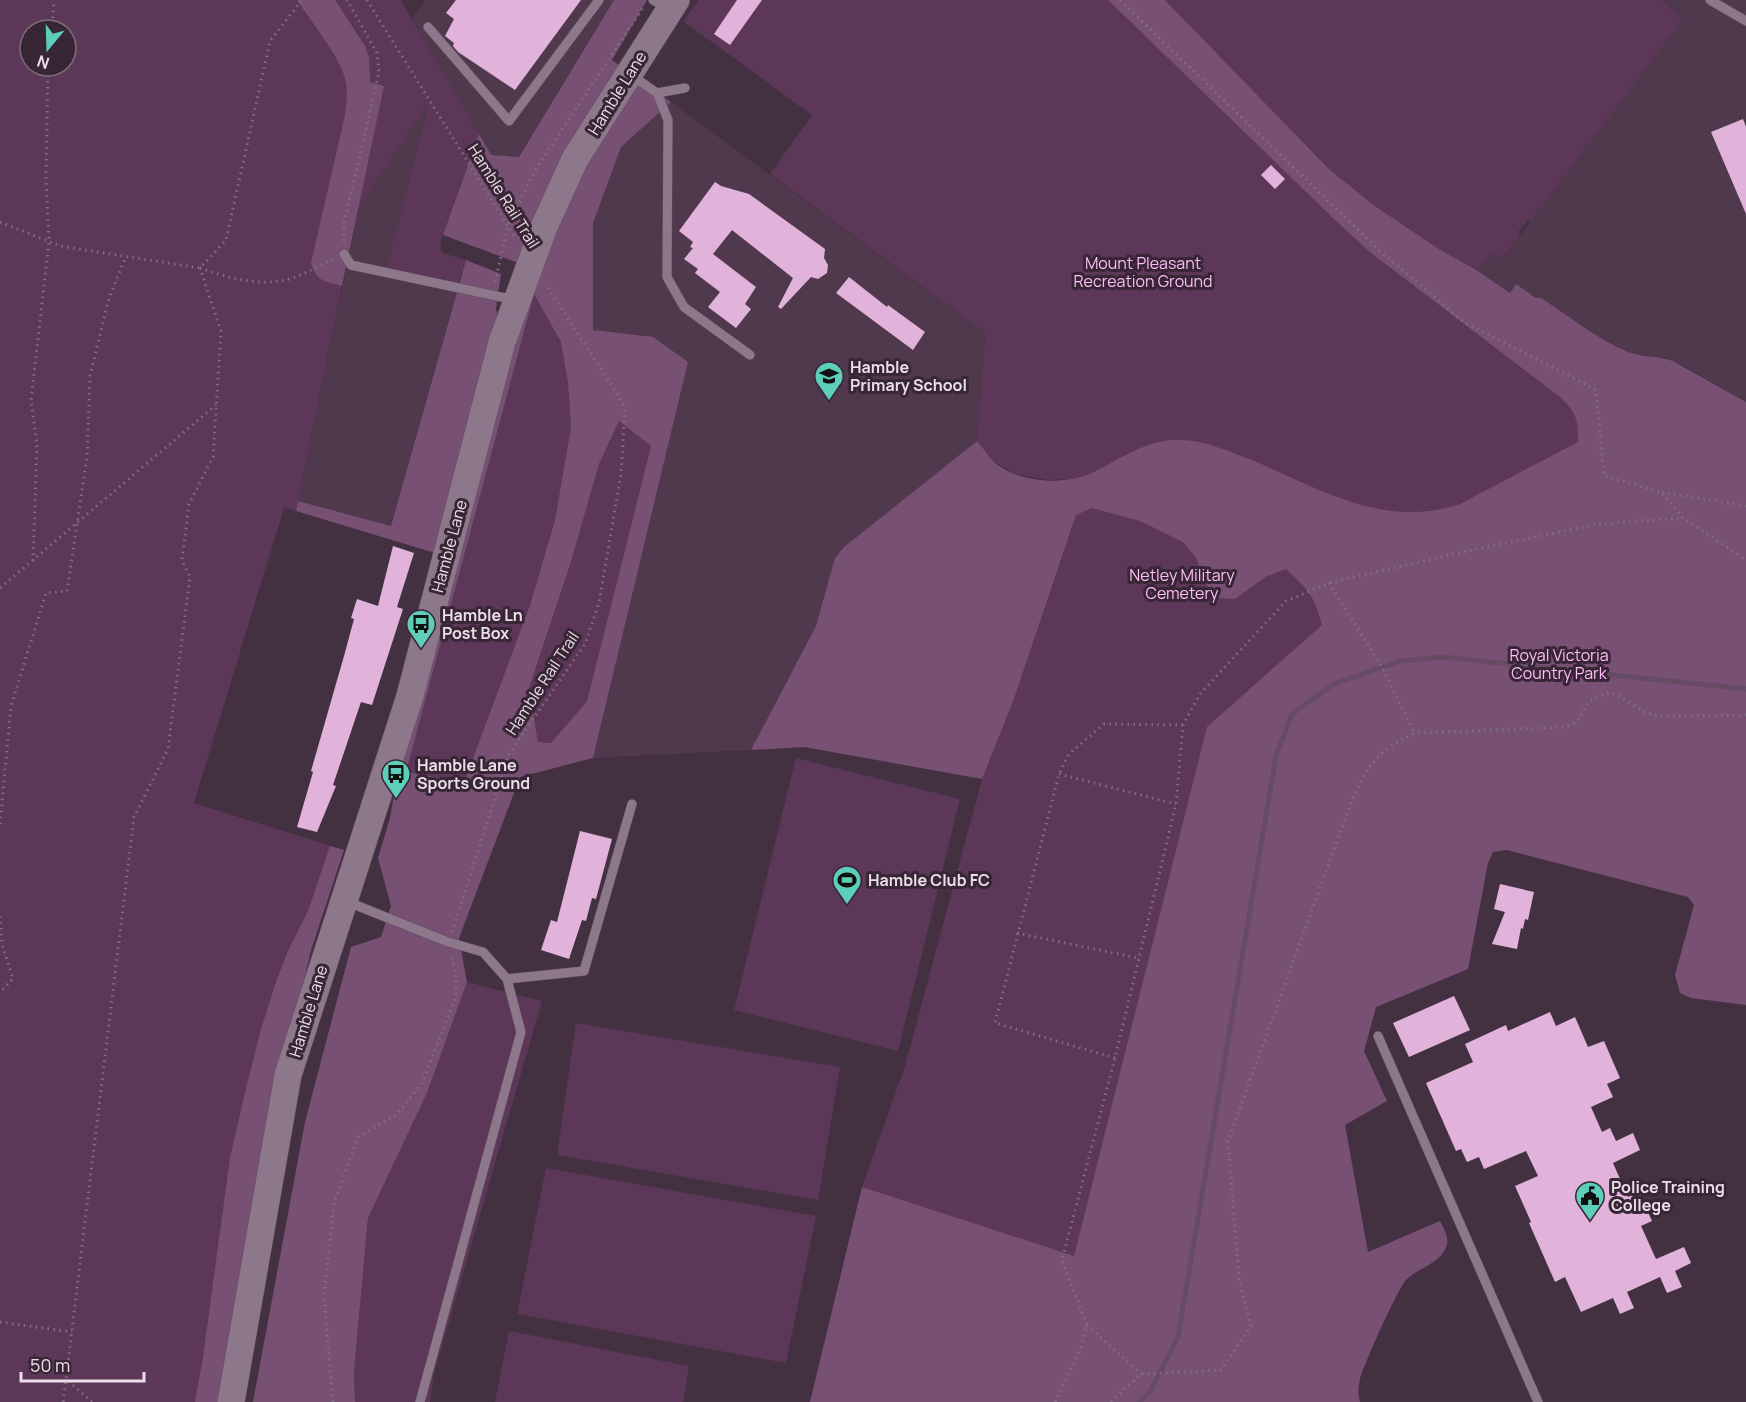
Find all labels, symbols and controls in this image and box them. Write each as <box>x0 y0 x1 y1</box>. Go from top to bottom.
north arrow <box>18 18 78 78</box>
street label: Hamble Lane <box>582 47 652 139</box>
text: N <box>34 50 52 74</box>
street label: Hamble Rail Trail <box>463 140 545 252</box>
park label: Mount Pleasant Recreation Ground <box>1073 252 1213 292</box>
place label: Hamble Primary School <box>850 356 967 396</box>
school or university icon: Hamble Primary School <box>813 360 845 402</box>
street label: Hamble Lane <box>426 497 472 595</box>
park label: Netley Military Cemetery <box>1129 564 1235 604</box>
place label: Hamble Ln Post Box <box>442 604 523 644</box>
bus stop icon: Hamble Ln Post Box <box>405 608 437 650</box>
street label: Hamble Rail Trail <box>500 627 584 739</box>
park label: Royal Victoria Country Park <box>1509 644 1609 684</box>
place label: Hamble Lane Sports Ground <box>417 754 530 794</box>
bus stop icon: Hamble Lane Sports Ground <box>380 758 412 800</box>
sports icon: Hamble Club FC <box>831 864 863 906</box>
place label: Hamble Club FC <box>868 869 990 891</box>
street label: Hamble Lane <box>284 962 332 1060</box>
place label: Police Training College <box>1611 1176 1725 1216</box>
public building icon: Police Training College <box>1574 1180 1606 1222</box>
scale bar <box>21 1345 144 1383</box>
text: 50 m <box>30 1353 70 1377</box>

